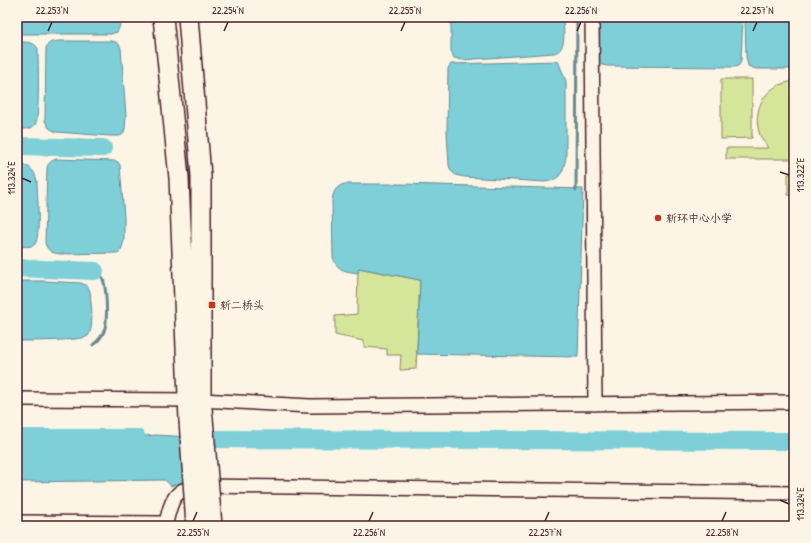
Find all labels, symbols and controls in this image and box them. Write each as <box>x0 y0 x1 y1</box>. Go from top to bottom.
text: 22.253°N <box>36 4 68 17</box>
text: 22.254°N <box>212 4 244 17</box>
text: 22.255°N <box>389 4 421 17</box>
text: 22.256°N <box>565 4 597 17</box>
text: 22.257°N <box>741 4 774 17</box>
text: 113.322°E <box>794 157 807 192</box>
text: 113.324°E <box>5 161 18 195</box>
place label: 新环中心小学 <box>666 211 732 225</box>
marker: 新环中心小学 <box>653 213 663 223</box>
place label: 新二桥头 <box>220 298 264 312</box>
marker: 新二桥头 <box>207 300 217 310</box>
text: 113.324°E <box>794 487 807 521</box>
text: 22.255°N <box>177 526 209 539</box>
text: 22.256°N <box>353 526 385 539</box>
text: 22.257°N <box>529 526 562 539</box>
text: 22.258°N <box>706 526 738 539</box>

